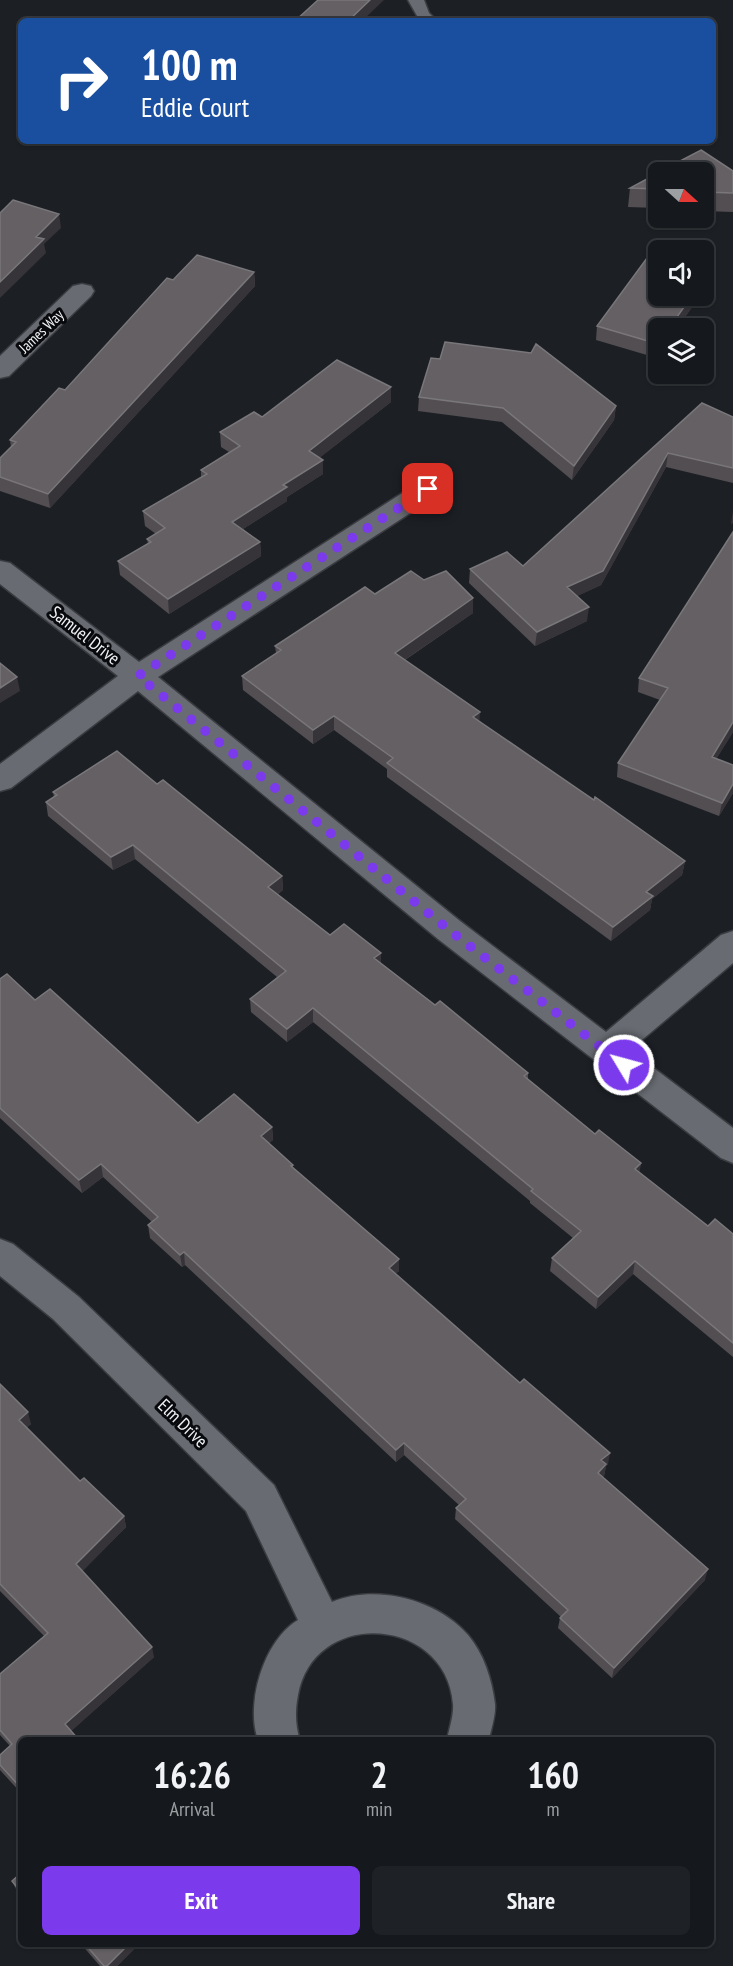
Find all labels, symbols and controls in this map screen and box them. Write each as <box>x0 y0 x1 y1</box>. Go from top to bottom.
text: 100 m <box>141 37 238 92</box>
icon: right <box>42 42 120 120</box>
text: Eddie Court <box>141 90 249 124</box>
north arrow <box>648 162 714 228</box>
map controls <box>648 162 714 384</box>
button: sound <box>648 240 714 306</box>
street label: James Way <box>14 305 68 358</box>
button: layers <box>648 318 714 384</box>
pin <box>402 463 453 514</box>
icon: arrive <box>411 472 444 505</box>
street label: Samuel Drive <box>45 601 125 669</box>
position arrow <box>592 1033 656 1097</box>
street label: Elm Drive <box>153 1394 213 1452</box>
text: 16:26 <box>153 1751 231 1798</box>
text: 2 <box>370 1751 388 1798</box>
text: 160 <box>527 1751 579 1798</box>
text: Arrival <box>169 1796 215 1822</box>
text: min <box>366 1796 392 1822</box>
text: m <box>547 1796 560 1822</box>
button: Exit <box>42 1866 360 1935</box>
button: Share <box>372 1866 690 1935</box>

